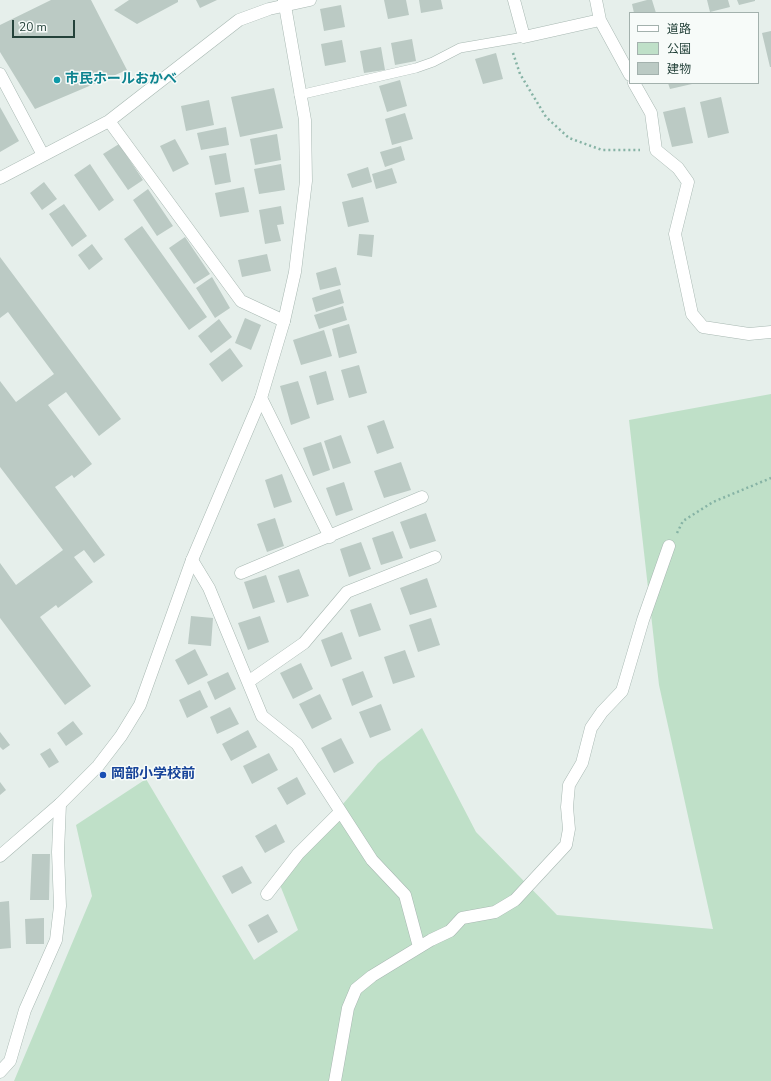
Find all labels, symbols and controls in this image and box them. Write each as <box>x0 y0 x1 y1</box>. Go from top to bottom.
scale bar <box>14 12 77 38</box>
legend <box>629 12 759 84</box>
text: 20 m <box>19 19 47 35</box>
text: 道路 <box>667 21 691 37</box>
text: 公園 <box>667 41 691 57</box>
text: 建物 <box>667 61 691 77</box>
place label: 市民ホールおかべ <box>65 72 177 88</box>
marker: 市民ホールおかべ <box>52 75 62 85</box>
place label: 岡部小学校前 <box>111 767 195 783</box>
marker: 岡部小学校前 <box>98 770 108 780</box>

